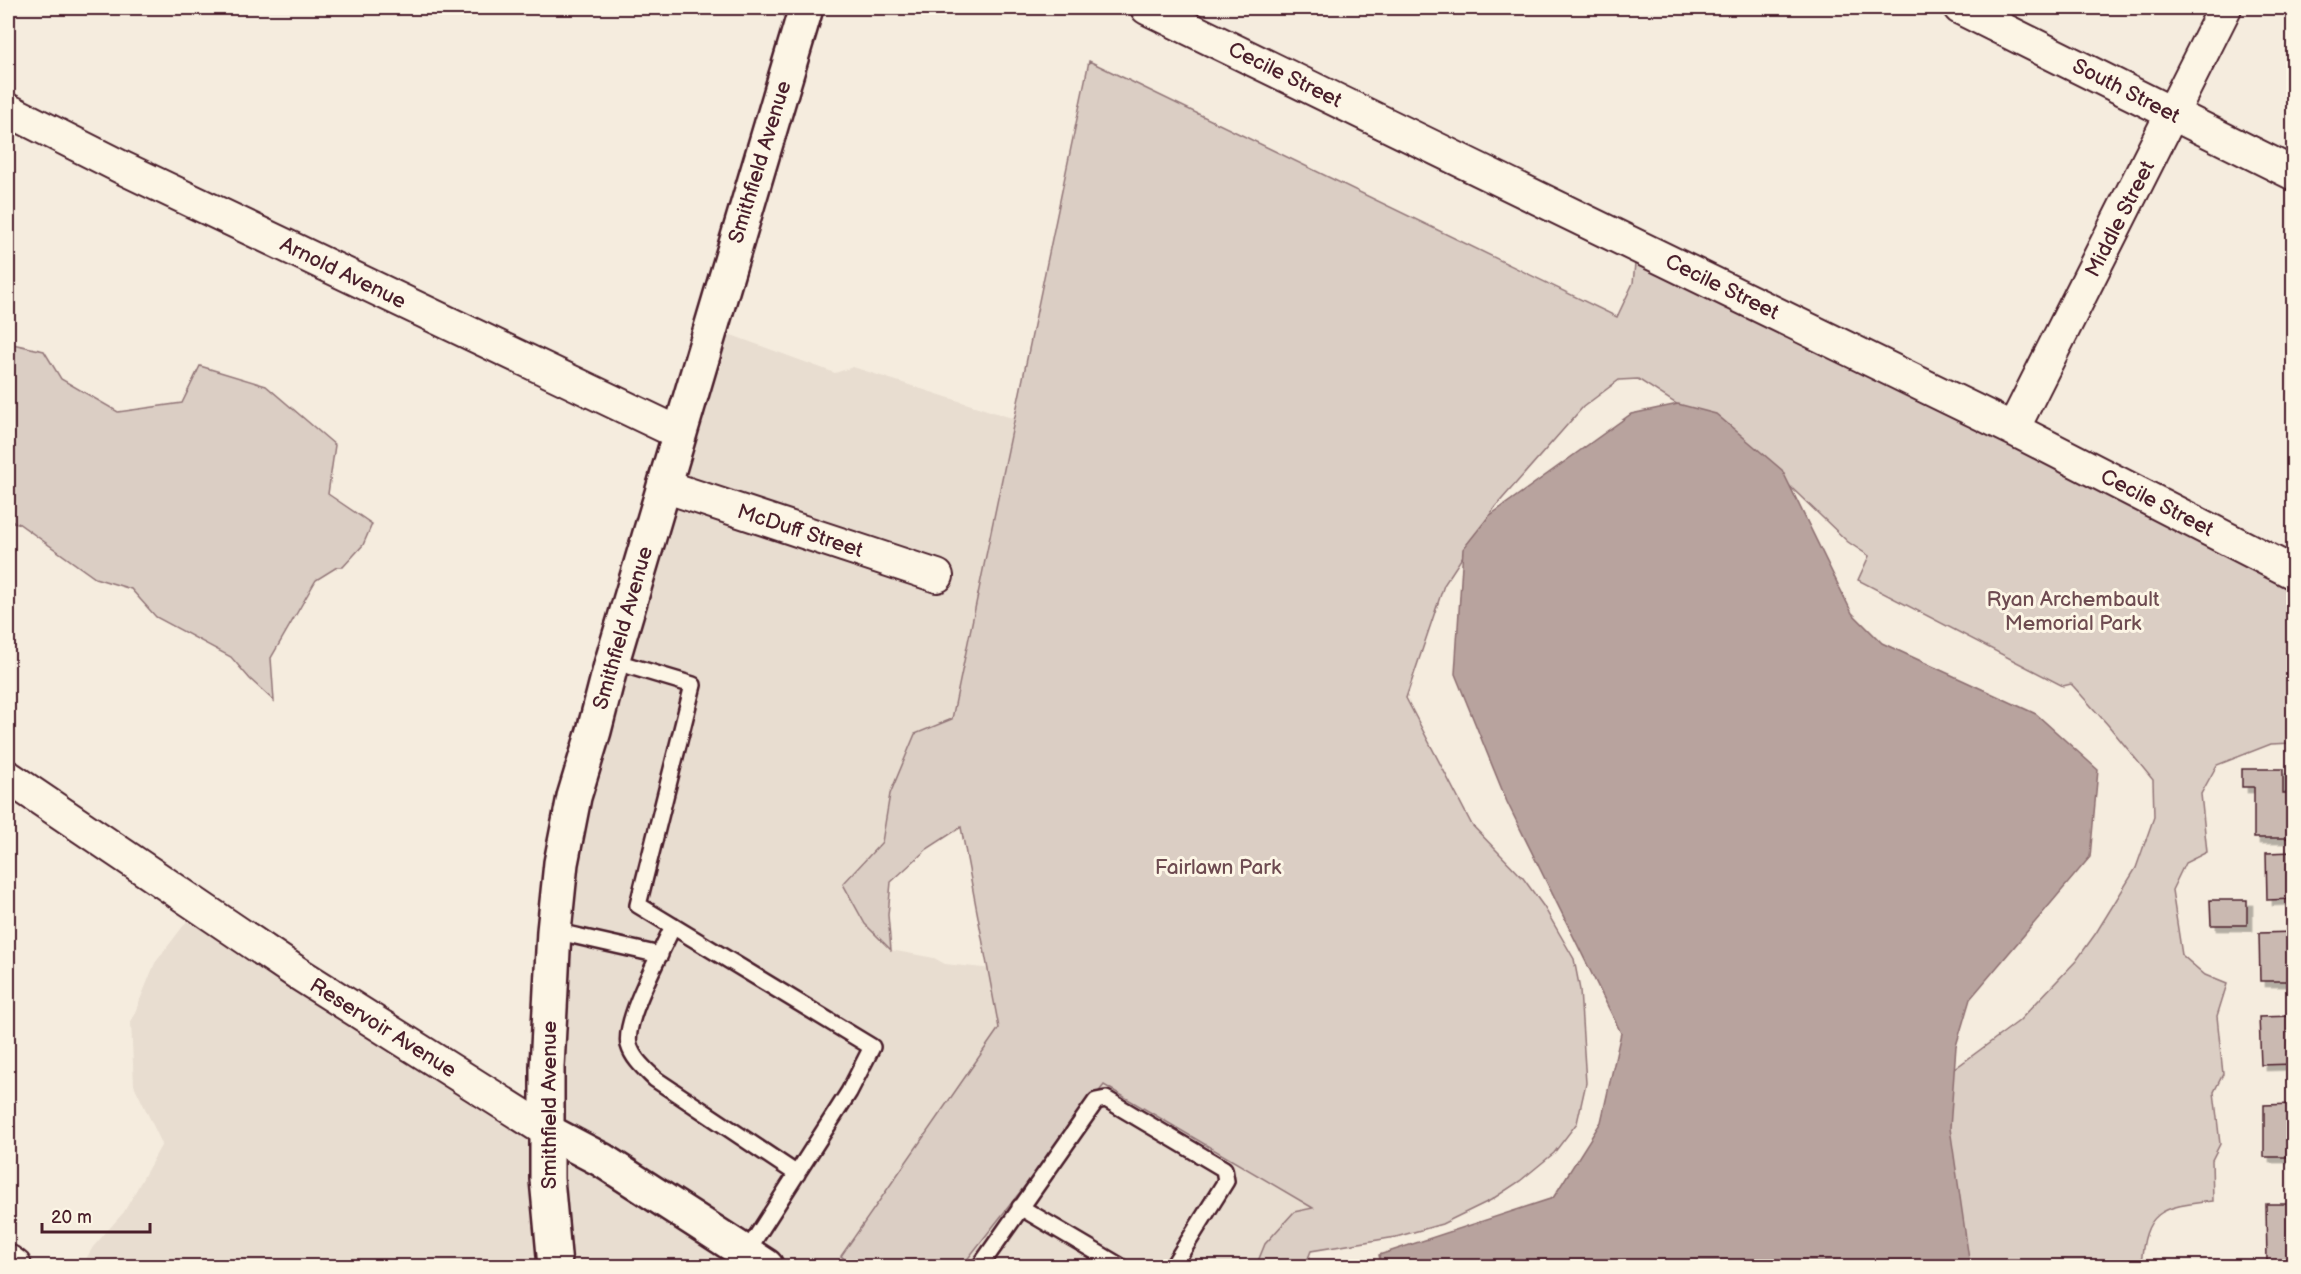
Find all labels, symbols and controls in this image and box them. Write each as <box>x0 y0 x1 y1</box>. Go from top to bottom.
street label: Cecile Street <box>1224 37 1346 114</box>
street label: South Street <box>2068 53 2184 129</box>
street label: Smithfield Avenue <box>723 78 797 246</box>
street label: Middle Street <box>2080 156 2160 281</box>
street label: Arnold Avenue <box>276 232 410 314</box>
street label: Cecile Street <box>1661 249 1783 326</box>
street label: Cecile Street <box>2096 464 2218 542</box>
street label: McDuff Street <box>734 499 866 563</box>
street label: Smithfield Avenue <box>588 544 658 712</box>
park label: Ryan Archembault Memorial Park <box>1987 587 2160 636</box>
park label: Fairlawn Park <box>1155 855 1282 880</box>
street label: Reservoir Avenue <box>305 973 461 1083</box>
street label: Smithfield Avenue <box>537 1021 562 1189</box>
scale bar <box>42 1196 150 1234</box>
text: 20 m <box>51 1207 92 1228</box>

